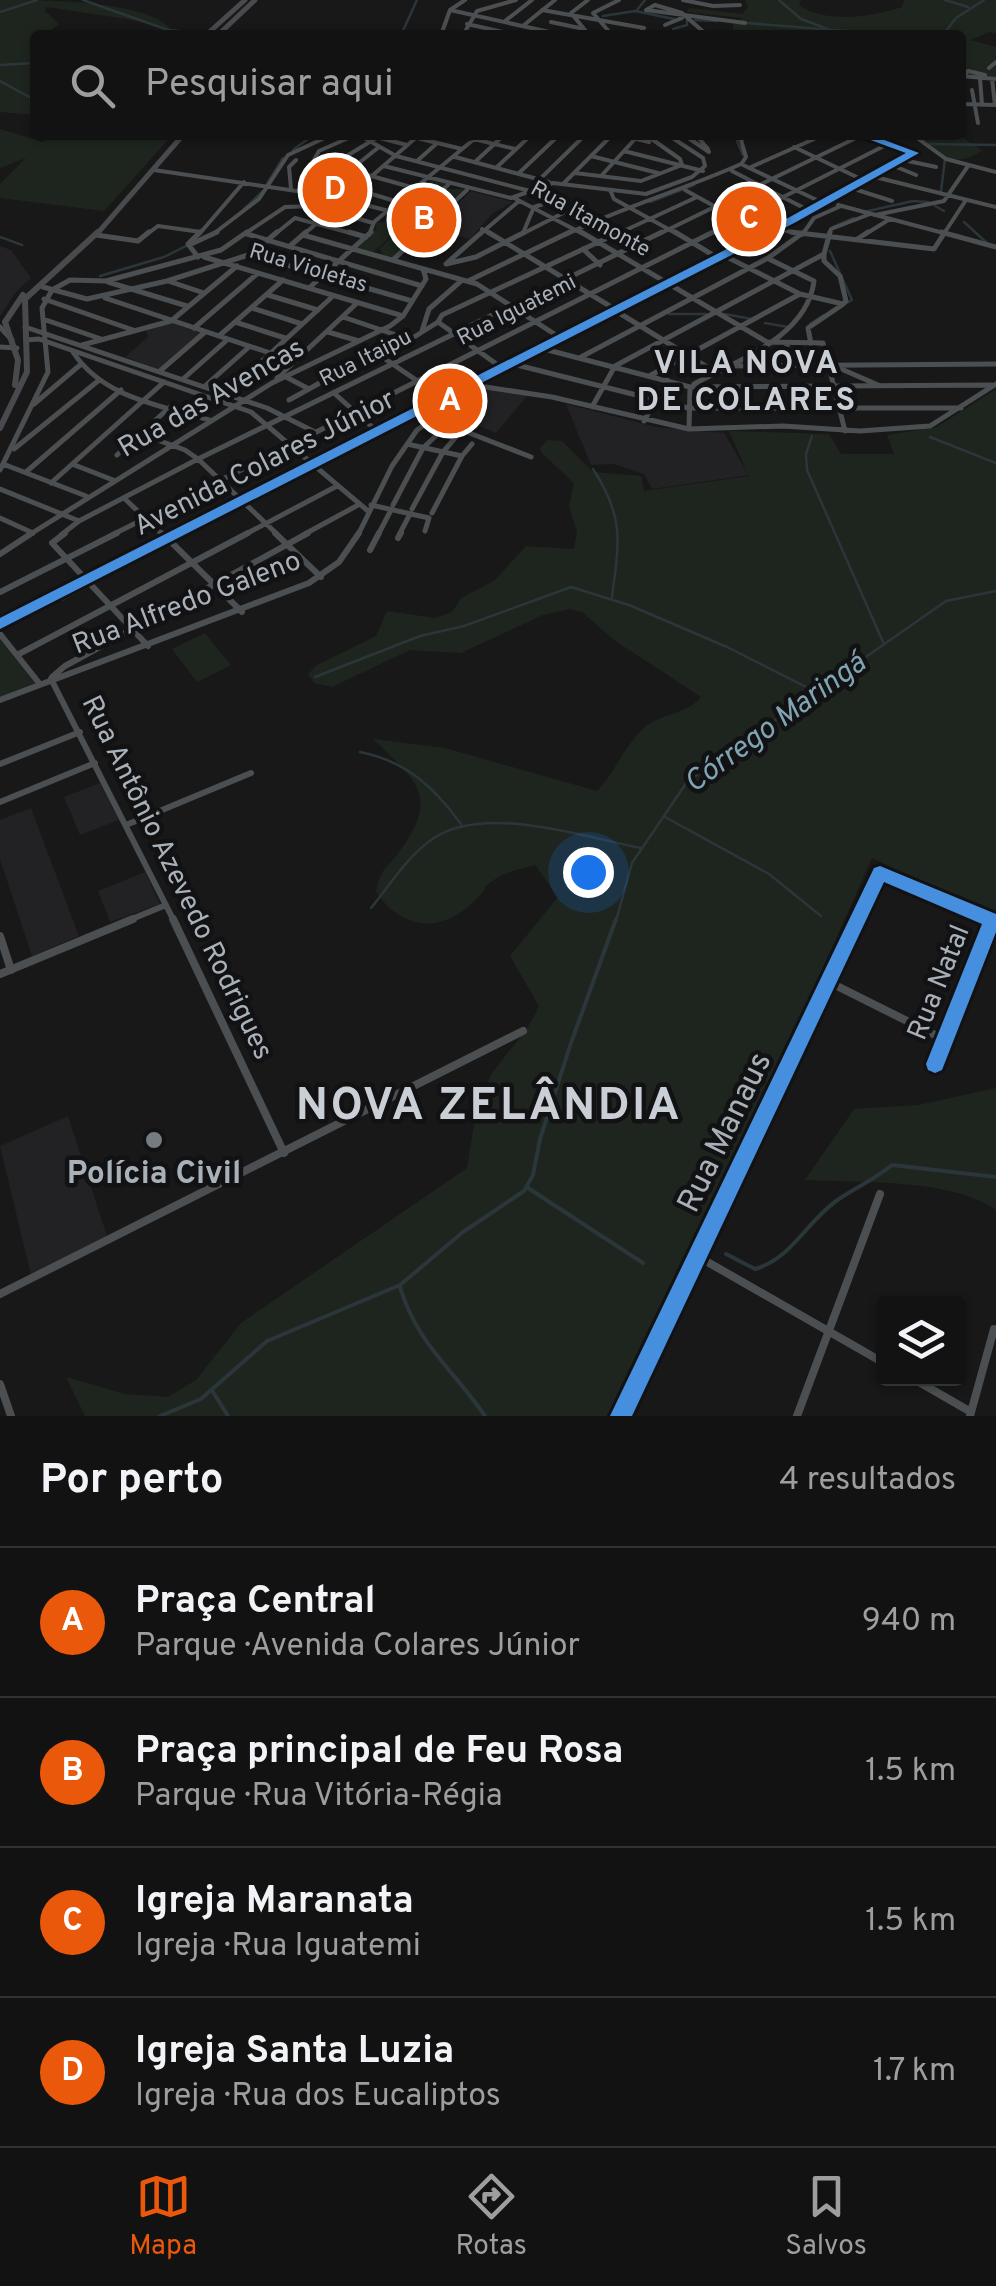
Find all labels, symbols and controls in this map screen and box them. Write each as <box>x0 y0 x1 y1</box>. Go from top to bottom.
search box <box>30 30 966 140</box>
icon: search <box>65 58 120 113</box>
text: Pesquisar aqui <box>145 61 394 110</box>
pin: D <box>302 152 368 228</box>
street label: Rua Itamonte <box>525 176 655 264</box>
pin: B <box>392 182 456 258</box>
pin: C <box>716 182 782 256</box>
street label: Rua Violetas <box>246 238 370 300</box>
street label: Rua Iguatemi <box>453 269 581 353</box>
street label: Rua Itaipu <box>315 324 417 394</box>
street label: Rua das Avencas <box>112 331 312 467</box>
district label: VILA NOVA DE COLARES <box>636 345 858 422</box>
pin: A <box>418 364 482 438</box>
street label: Avenida Colares Júnior <box>128 382 402 545</box>
street label: Rua Alfredo Galeno <box>67 544 307 664</box>
water label: Córrego Maringá <box>678 644 876 802</box>
street label: Rua Antônio Azevedo Rodrigues <box>72 690 280 1066</box>
your location <box>563 847 614 898</box>
street label: Rua Natal <box>901 920 979 1046</box>
street label: Rua Manaus <box>670 1046 782 1220</box>
district label: NOVA ZELÂNDIA <box>296 1076 682 1136</box>
marker: Polícia Civil <box>143 1129 165 1151</box>
place label: Polícia Civil <box>67 1155 241 1195</box>
map controls <box>876 1296 966 1386</box>
button: layers <box>876 1296 966 1386</box>
text: Por perto <box>40 1455 224 1508</box>
text: 4 resultados <box>779 1461 956 1501</box>
text: Praça Central <box>135 1578 375 1627</box>
text: A <box>61 1602 84 1642</box>
text: 940 m <box>862 1602 956 1642</box>
text: Parque · Avenida Colares Júnior <box>135 1627 580 1667</box>
text: Praça principal de Feu Rosa <box>135 1728 623 1777</box>
text: B <box>61 1752 84 1792</box>
text: 1.5 km <box>865 1752 956 1792</box>
text: Parque · Rua Vitória-Régia <box>135 1777 503 1817</box>
text: Igreja Maranata <box>135 1878 414 1927</box>
text: C <box>62 1902 83 1942</box>
text: 1.5 km <box>865 1902 956 1942</box>
text: Igreja · Rua Iguatemi <box>135 1927 421 1967</box>
text: Igreja Santa Luzia <box>135 2028 454 2077</box>
text: D <box>61 2052 84 2092</box>
text: 1.7 km <box>873 2052 956 2092</box>
text: Igreja · Rua dos Eucaliptos <box>135 2077 501 2117</box>
tab: Mapa <box>129 2169 197 2265</box>
tab: Rotas <box>455 2169 527 2265</box>
tab: Salvos <box>785 2169 867 2265</box>

